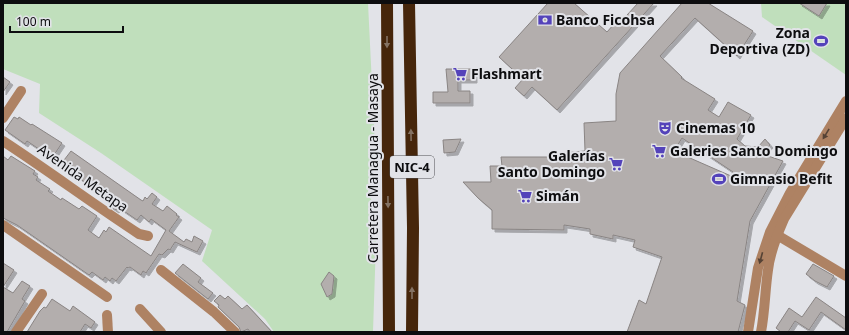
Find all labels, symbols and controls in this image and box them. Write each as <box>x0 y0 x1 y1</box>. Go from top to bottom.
scale bar <box>10 8 123 34</box>
place label: Banco Ficohsa <box>556 10 655 29</box>
bank icon: Banco Ficohsa <box>537 12 553 28</box>
text: 100 m <box>16 13 51 30</box>
place label: Zona Deportiva (ZD) <box>709 23 810 58</box>
sports icon: Zona Deportiva (ZD) <box>813 33 829 49</box>
one-way arrow <box>384 36 390 49</box>
place label: Flashmart <box>471 64 542 83</box>
supermarket icon: Flashmart <box>452 66 468 82</box>
street label: Carretera Managua - Masaya <box>363 73 382 263</box>
place label: Cinemas 10 <box>676 118 755 137</box>
theatre icon: Cinemas 10 <box>657 120 673 136</box>
one-way arrow <box>408 128 414 141</box>
one-way arrow <box>822 128 829 140</box>
street label: Avenida Metapa <box>34 139 132 216</box>
place label: Galeries Santo Domingo <box>670 141 838 160</box>
supermarket icon: Galeries Santo Domingo <box>651 143 667 159</box>
place label: Galerías Santo Domingo <box>498 146 605 181</box>
road number: NIC-4 <box>390 156 434 178</box>
supermarket icon: Galerías Santo Domingo <box>608 156 624 172</box>
place label: Gimnasio Befit <box>730 169 832 188</box>
sports icon: Gimnasio Befit <box>711 171 727 187</box>
place label: Simán <box>536 186 579 205</box>
supermarket icon: Simán <box>517 188 533 204</box>
one-way arrow <box>385 196 391 209</box>
one-way arrow <box>758 252 764 264</box>
one-way arrow <box>409 286 415 299</box>

